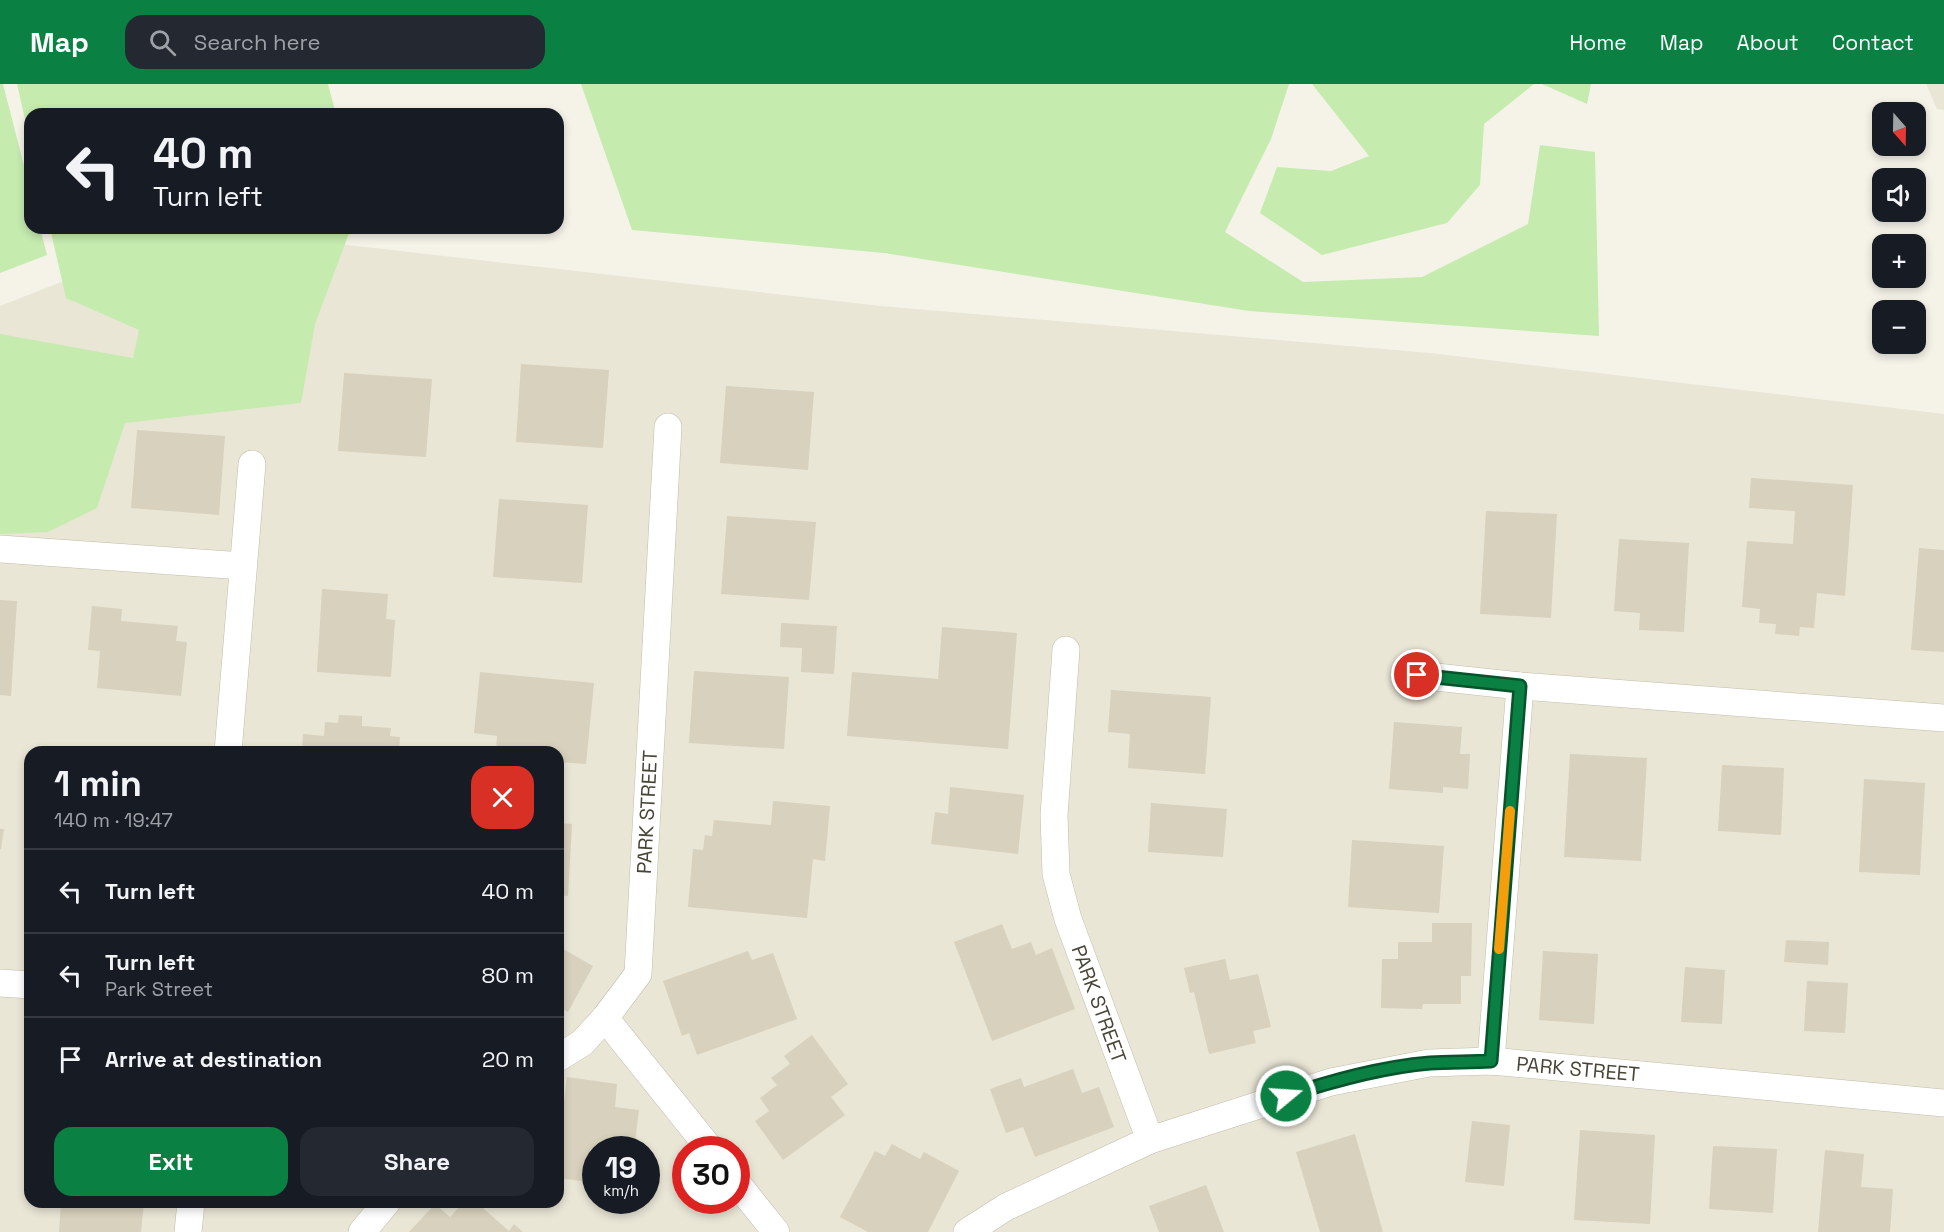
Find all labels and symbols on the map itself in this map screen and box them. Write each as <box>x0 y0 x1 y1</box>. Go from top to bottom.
north arrow <box>1872 102 1926 156</box>
pin <box>1391 649 1442 700</box>
street label: PARK STREET <box>631 749 663 874</box>
street label: PARK STREET <box>1066 941 1132 1067</box>
street label: PARK STREET <box>1515 1051 1641 1087</box>
position arrow <box>1254 1064 1318 1128</box>
speed limit sign: 30 <box>672 1136 750 1214</box>

